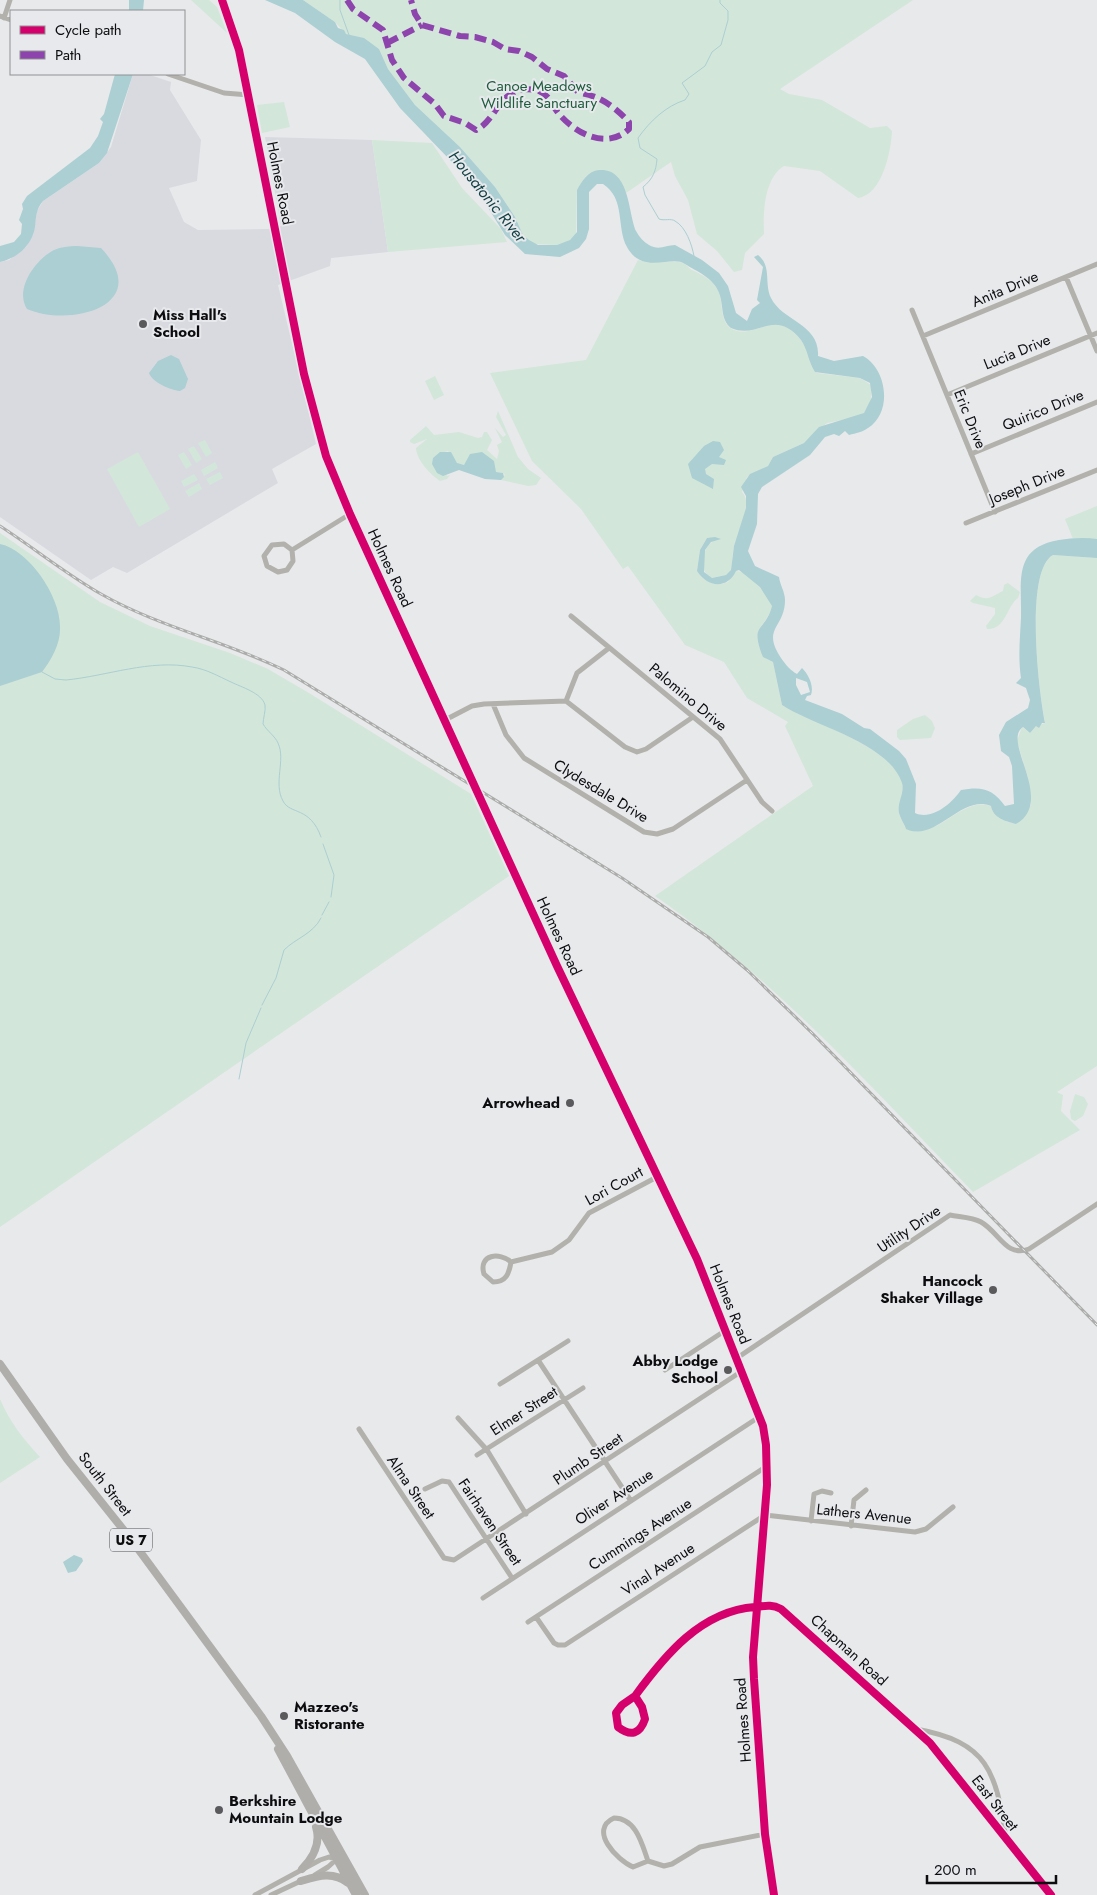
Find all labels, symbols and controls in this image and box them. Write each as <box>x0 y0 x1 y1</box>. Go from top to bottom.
legend <box>10 10 185 75</box>
text: Cycle path <box>55 19 122 41</box>
text: Path <box>55 44 81 66</box>
park label: Canoe Meadows Wildlife Sanctuary <box>481 75 597 114</box>
street label: Holmes Road <box>261 139 299 227</box>
water label: Housatonic River <box>443 146 533 248</box>
street label: Anita Drive <box>968 265 1042 313</box>
place label: Miss Hall's School <box>153 304 227 343</box>
marker: Miss Hall's School <box>137 318 149 330</box>
street label: Lucia Drive <box>980 329 1054 375</box>
street label: Quirico Drive <box>999 384 1087 436</box>
street label: Eric Drive <box>948 386 992 452</box>
street label: Joseph Drive <box>984 460 1068 511</box>
street label: Holmes Road <box>362 525 418 611</box>
street label: Palomino Drive <box>644 658 732 736</box>
street label: Clydesdale Drive <box>549 754 653 828</box>
street label: Holmes Road <box>531 893 587 979</box>
place label: Arrowhead <box>481 1092 560 1114</box>
marker: Arrowhead <box>564 1097 576 1109</box>
street label: Lori Court <box>581 1161 647 1211</box>
street label: Utility Drive <box>873 1200 945 1258</box>
street label: Holmes Road <box>704 1261 756 1347</box>
place label: Hancock Shaker Village <box>880 1270 983 1309</box>
marker: Hancock Shaker Village <box>987 1284 999 1296</box>
place label: Abby Lodge School <box>632 1350 718 1389</box>
marker: Abby Lodge School <box>722 1364 734 1376</box>
street label: Elmer Street <box>486 1381 562 1441</box>
street label: Plumb Street <box>549 1427 628 1491</box>
street label: South Street <box>73 1447 137 1521</box>
street label: Alma Street <box>382 1451 441 1524</box>
street label: Oliver Avenue <box>570 1463 658 1531</box>
street label: Fairhaven Street <box>453 1474 527 1570</box>
street label: Cummings Avenue <box>584 1492 696 1576</box>
street label: Lathers Avenue <box>815 1498 913 1530</box>
road number: US 7 <box>110 1528 152 1552</box>
street label: Vinal Avenue <box>617 1537 699 1601</box>
street label: Chapman Road <box>805 1609 893 1691</box>
street label: Holmes Road <box>729 1677 757 1763</box>
place label: Mazzeo's Ristorante <box>294 1696 365 1735</box>
marker: Mazzeo's Ristorante <box>278 1710 290 1722</box>
street label: East Street <box>966 1770 1024 1836</box>
place label: Berkshire Mountain Lodge <box>229 1790 343 1829</box>
marker: Berkshire Mountain Lodge <box>213 1804 225 1816</box>
scale bar <box>927 1852 1056 1884</box>
text: 200 m <box>934 1859 977 1881</box>

